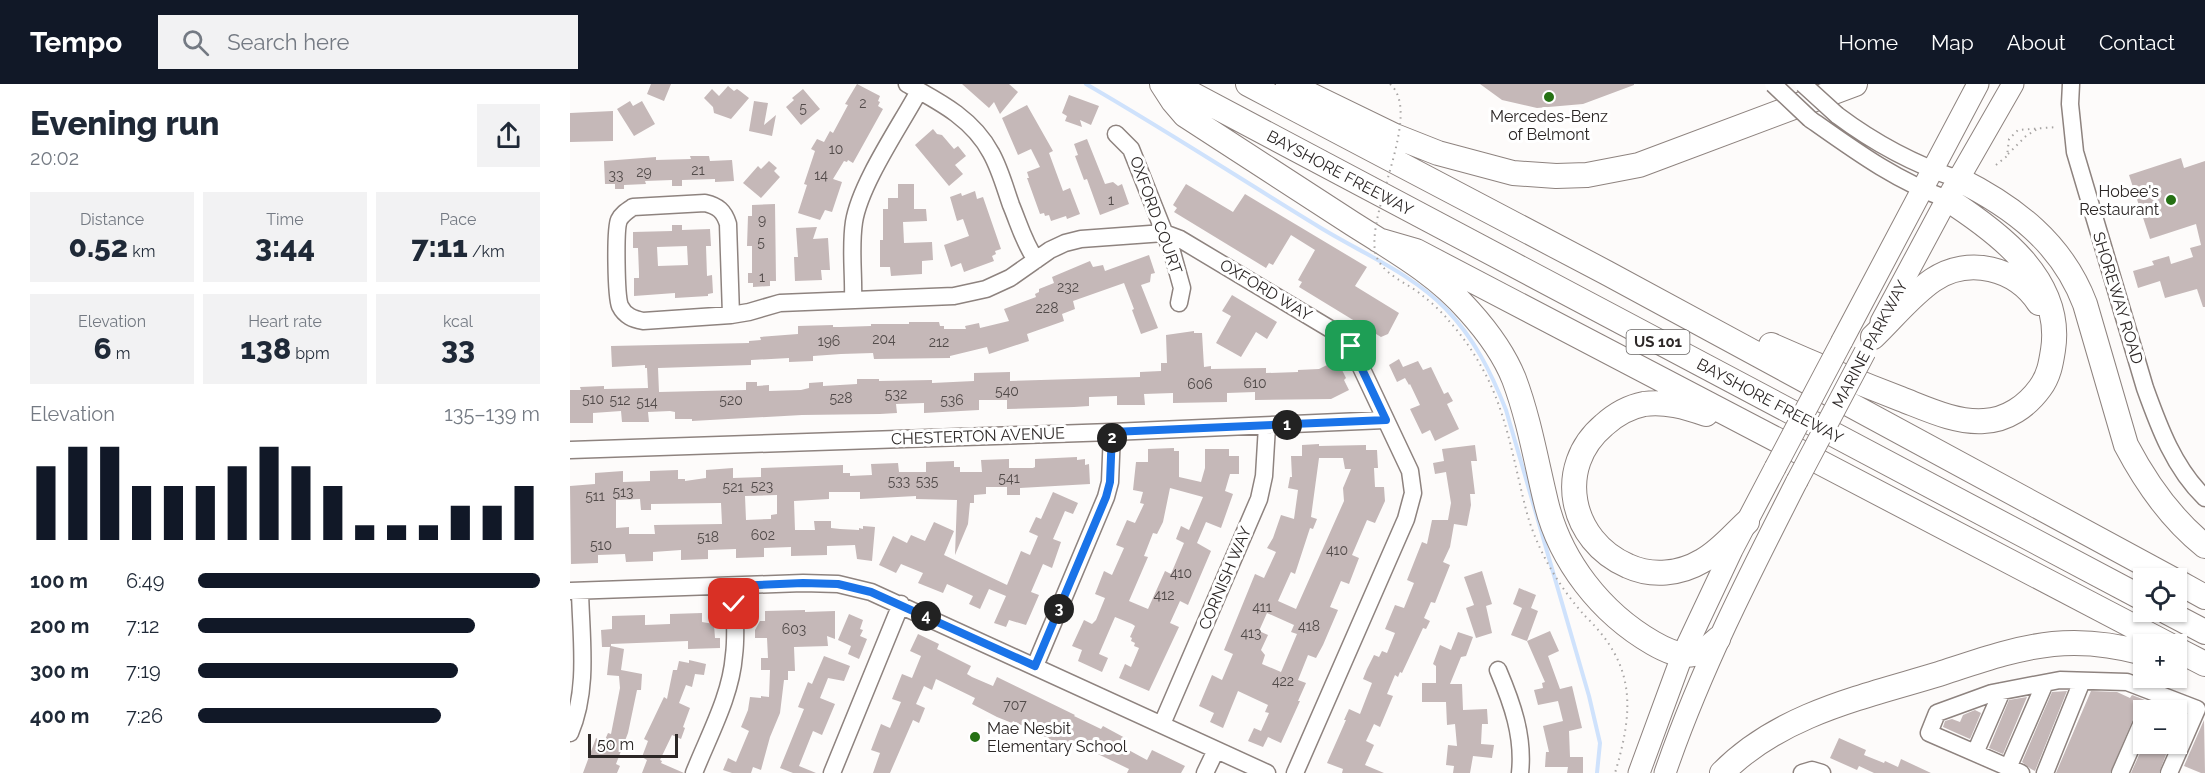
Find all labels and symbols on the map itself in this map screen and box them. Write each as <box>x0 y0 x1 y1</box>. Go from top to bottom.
marker: Mercedes-Benz of Belmont <box>1542 90 1556 104</box>
house number: 2 <box>859 95 867 111</box>
house number: 5 <box>799 100 807 116</box>
place label: Mercedes-Benz of Belmont <box>1490 107 1608 144</box>
street label: BAYSHORE FREEWAY <box>1264 126 1417 220</box>
house number: 10 <box>829 141 843 157</box>
street label: OXFORD COURT <box>1126 154 1186 277</box>
house number: 21 <box>691 162 705 178</box>
house number: 29 <box>636 164 652 180</box>
house number: 33 <box>609 167 623 183</box>
house number: 14 <box>814 167 828 183</box>
place label: Hobee's Restaurant <box>2079 182 2160 219</box>
house number: 1 <box>1108 192 1114 208</box>
marker: Hobee's Restaurant <box>2164 193 2178 207</box>
house number: 9 <box>758 212 766 228</box>
street label: SHOREWAY ROAD <box>2089 230 2147 366</box>
house number: 5 <box>757 234 765 250</box>
street label: OXFORD WAY <box>1217 255 1316 325</box>
house number: 1 <box>759 269 765 285</box>
street label: MARINE PARKWAY <box>1828 276 1912 411</box>
house number: 232 <box>1057 279 1079 295</box>
house number: 228 <box>1036 300 1058 316</box>
pin <box>1325 320 1376 371</box>
road number: US 101 <box>1626 330 1690 354</box>
house number: 204 <box>872 331 896 347</box>
house number: 196 <box>818 333 840 349</box>
house number: 212 <box>929 334 949 350</box>
street label: BAYSHORE FREEWAY <box>1694 354 1847 448</box>
house number: 610 <box>1243 375 1267 391</box>
house number: 606 <box>1187 376 1213 392</box>
house number: 540 <box>995 383 1019 399</box>
house number: 532 <box>885 386 907 402</box>
house number: 528 <box>829 390 853 406</box>
house number: 510 <box>582 391 604 407</box>
house number: 512 <box>610 392 630 408</box>
house number: 520 <box>719 392 743 408</box>
house number: 536 <box>940 392 964 408</box>
house number: 514 <box>636 394 658 410</box>
pin: 1 <box>1272 410 1302 440</box>
street label: CHESTERTON AVENUE <box>891 423 1066 449</box>
pin: 2 <box>1097 423 1127 453</box>
house number: 541 <box>998 470 1020 486</box>
house number: 533 <box>888 473 910 489</box>
house number: 535 <box>916 473 939 489</box>
house number: 523 <box>751 478 773 494</box>
house number: 521 <box>723 479 743 495</box>
house number: 513 <box>612 484 634 500</box>
house number: 511 <box>585 488 605 504</box>
street label: CORNISH WAY <box>1195 523 1256 633</box>
house number: 602 <box>751 527 775 543</box>
house number: 518 <box>697 529 719 545</box>
house number: 510 <box>590 537 612 553</box>
house number: 410 <box>1326 542 1348 558</box>
house number: 410 <box>1170 565 1192 581</box>
pin <box>708 578 759 629</box>
house number: 412 <box>1154 587 1174 603</box>
pin: 3 <box>1044 594 1074 624</box>
house number: 411 <box>1252 599 1272 615</box>
pin: 4 <box>911 601 941 631</box>
house number: 418 <box>1298 618 1320 634</box>
house number: 603 <box>782 621 806 637</box>
house number: 413 <box>1240 625 1262 641</box>
house number: 422 <box>1272 673 1294 689</box>
house number: 707 <box>1003 697 1027 713</box>
place label: Mae Nesbit Elementary School <box>987 719 1128 756</box>
marker: Mae Nesbit Elementary School <box>968 730 982 744</box>
scale bar <box>588 731 678 758</box>

